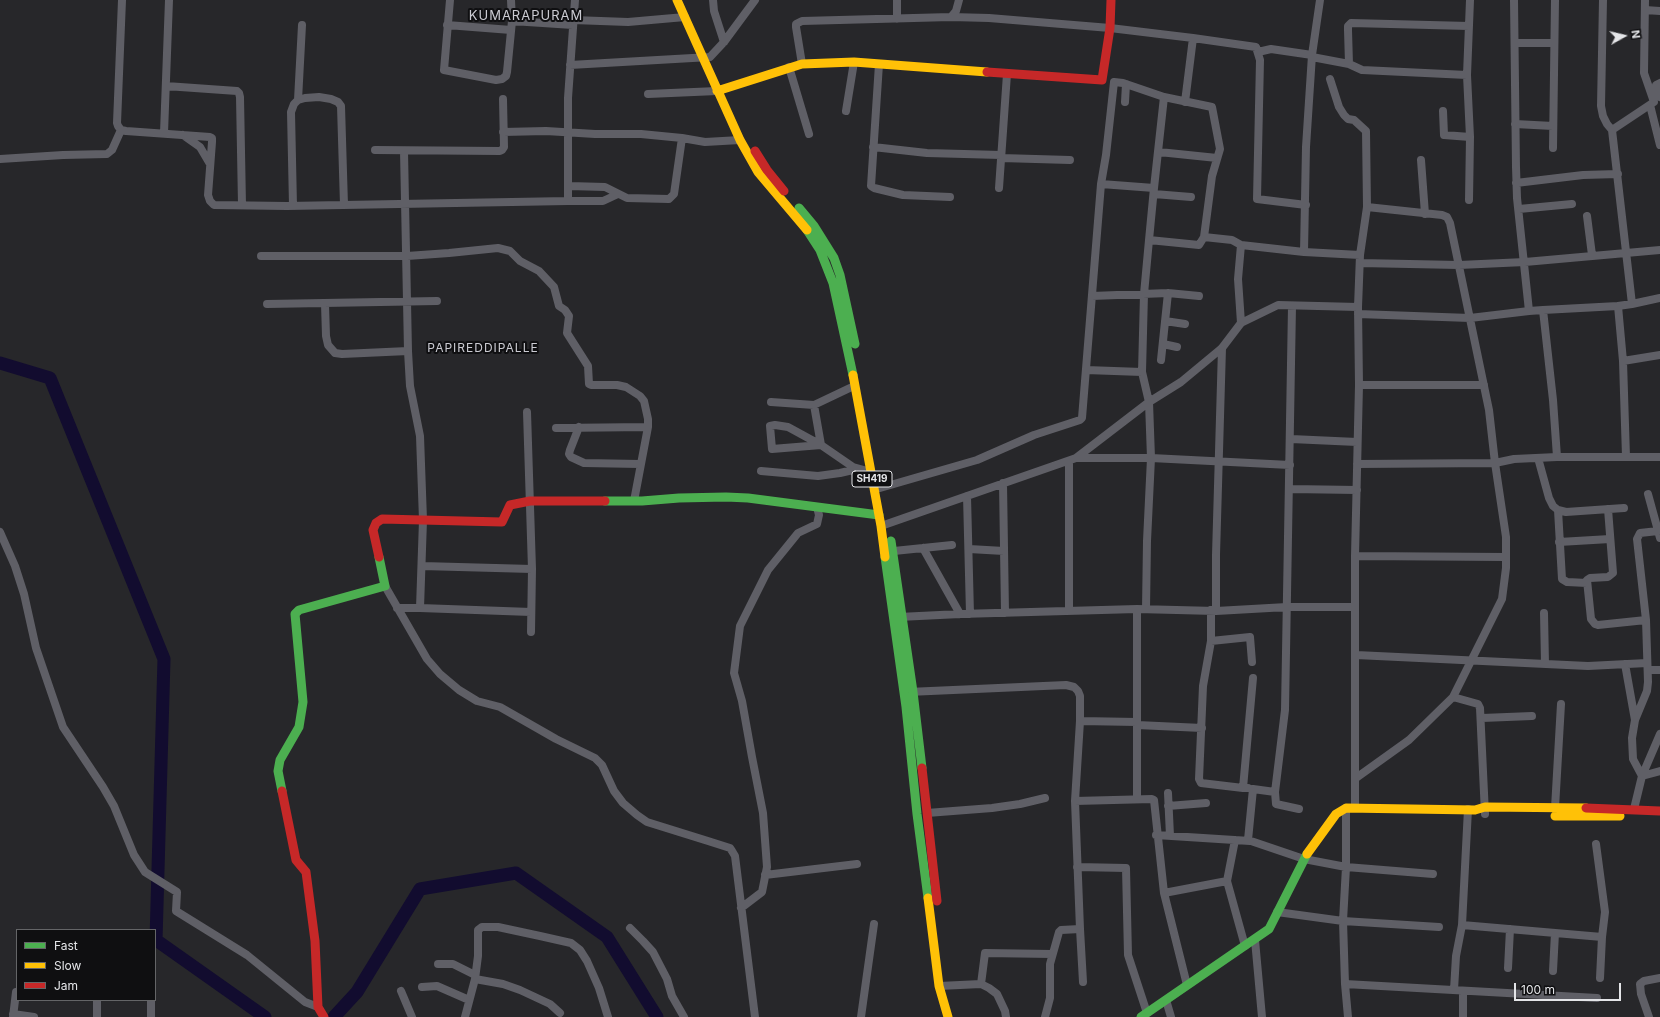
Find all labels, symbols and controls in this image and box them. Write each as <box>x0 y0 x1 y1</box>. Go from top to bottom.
district label: KUMARAPURAM <box>469 8 583 24</box>
north arrow <box>1604 16 1644 56</box>
text: N <box>1628 29 1643 39</box>
district label: PAPIREDDIPALLE <box>427 341 539 355</box>
road number: SH419 <box>852 471 892 487</box>
legend <box>16 929 156 1001</box>
text: Fast <box>54 938 78 953</box>
text: Slow <box>54 958 81 973</box>
scale bar <box>1516 975 1623 1001</box>
text: Jam <box>54 978 78 993</box>
text: 100 m <box>1521 982 1555 997</box>

